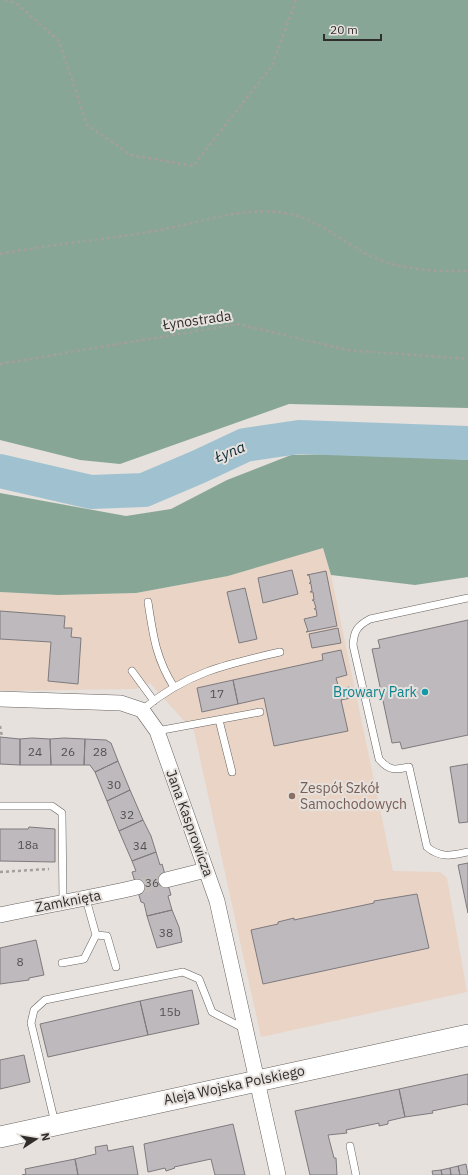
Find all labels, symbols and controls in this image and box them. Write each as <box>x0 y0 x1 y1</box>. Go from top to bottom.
scale bar <box>324 16 381 42</box>
text: 20 m <box>330 22 358 37</box>
street label: Łynostrada <box>161 306 233 334</box>
water label: Łyna <box>211 437 248 467</box>
place label: Browary Park <box>333 683 418 701</box>
house number: 17 <box>210 686 224 701</box>
marker: Browary Park <box>420 687 430 697</box>
house number: 24 <box>28 744 42 759</box>
house number: 26 <box>61 744 75 759</box>
house number: 28 <box>93 744 107 759</box>
street label: Jana Kasprowicza <box>162 767 218 879</box>
house number: 30 <box>107 777 121 792</box>
place label: Zespół Szkół Samochodowych <box>300 779 407 813</box>
marker: Zespół Szkół Samochodowych <box>287 791 297 801</box>
house number: 32 <box>120 807 134 822</box>
house number: 18a <box>18 837 39 852</box>
house number: 34 <box>133 838 147 853</box>
house number: 36 <box>145 875 159 890</box>
street label: Zamknięta <box>34 886 103 916</box>
house number: 38 <box>159 925 173 940</box>
house number: 8 <box>16 954 24 969</box>
house number: 15b <box>159 1004 181 1019</box>
street label: Aleja Wojska Polskiego <box>162 1061 306 1109</box>
north arrow <box>16 1119 56 1159</box>
text: N <box>38 1132 53 1142</box>

